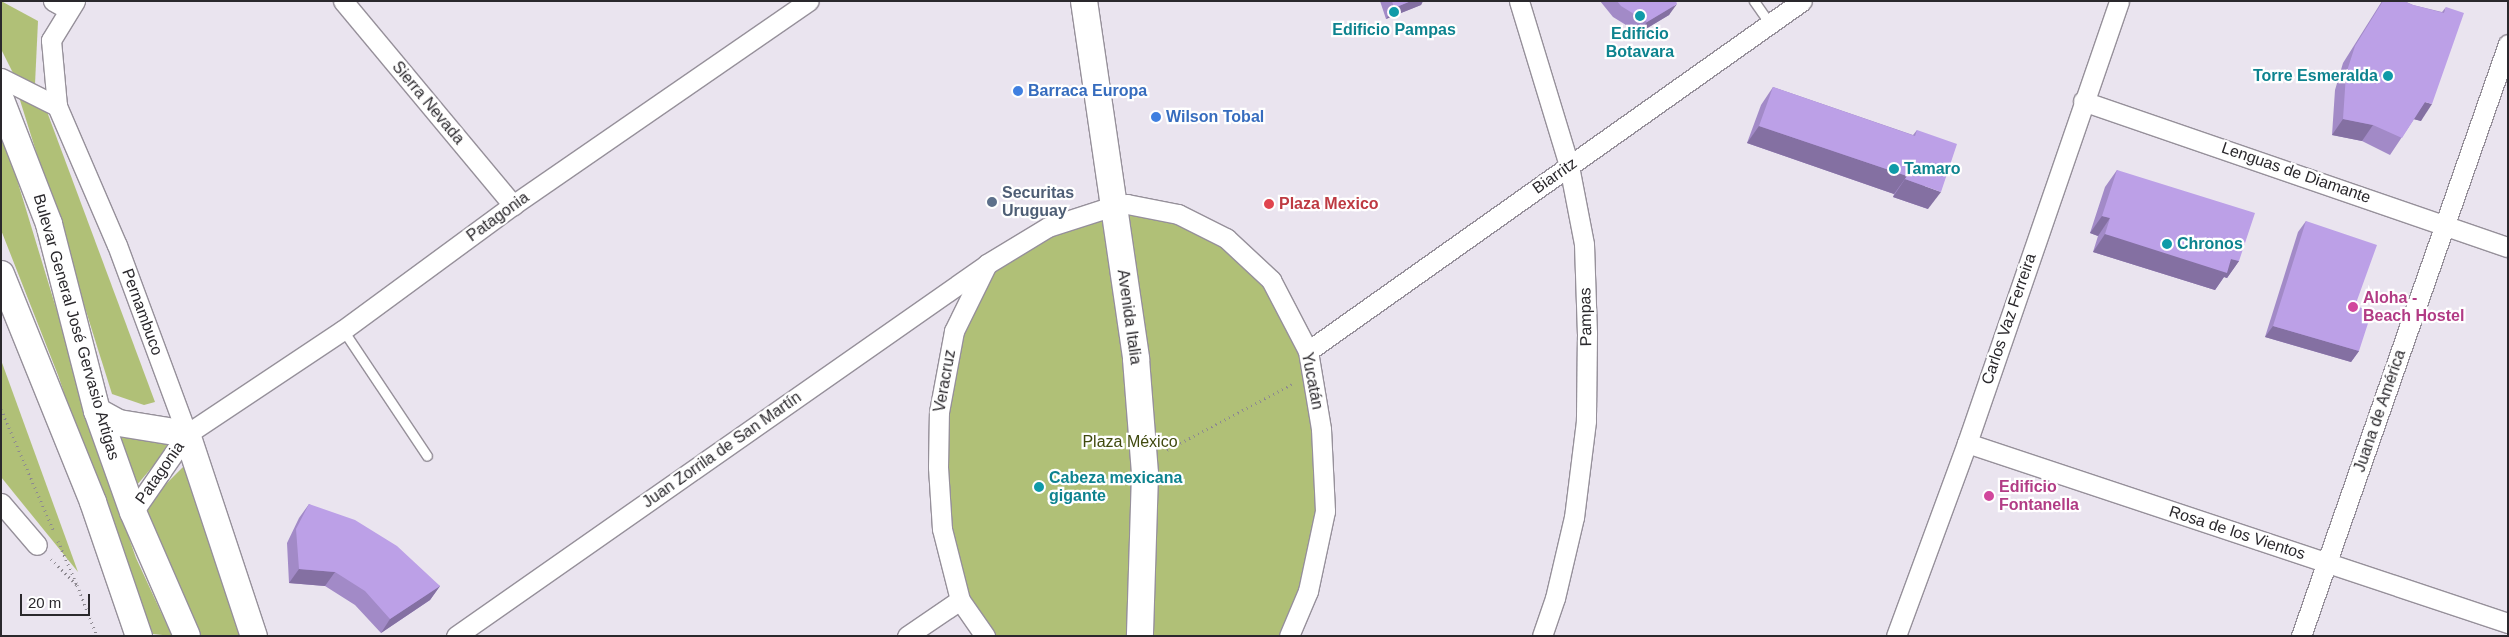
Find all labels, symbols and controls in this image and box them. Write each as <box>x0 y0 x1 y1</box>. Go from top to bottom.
marker: Edificio Pampas <box>1388 6 1400 18</box>
marker: Edificio Botavara <box>1634 10 1646 22</box>
place label: Edificio Pampas <box>1332 20 1456 40</box>
place label: Edificio Botavara <box>1606 24 1674 62</box>
street label: Sierra Nevada <box>388 58 468 148</box>
place label: Torre Esmeralda <box>2253 66 2378 86</box>
marker: Torre Esmeralda <box>2382 70 2394 82</box>
place label: Barraca Europa <box>1028 81 1147 101</box>
marker: Barraca Europa <box>1012 85 1024 97</box>
place label: Wilson Tobal <box>1166 107 1264 127</box>
marker: Wilson Tobal <box>1150 111 1162 123</box>
street label: Lenguas de Diamante <box>2219 138 2373 208</box>
street label: Biarritz <box>1529 154 1581 198</box>
place label: Tamaro <box>1904 159 1961 179</box>
marker: Tamaro <box>1888 163 1900 175</box>
place label: Securitas Uruguay <box>1002 183 1074 221</box>
street label: Patagonia <box>463 188 533 246</box>
street label: Bulevar General José Gervasio Artigas <box>29 191 123 463</box>
place label: Plaza Mexico <box>1279 194 1379 214</box>
marker: Securitas Uruguay <box>986 196 998 208</box>
marker: Plaza Mexico <box>1263 198 1275 210</box>
place label: Chronos <box>2177 234 2243 254</box>
marker: Chronos <box>2161 238 2173 250</box>
street label: Carlos Vaz Ferreira <box>1978 251 2040 387</box>
street label: Pernambuco <box>117 266 167 358</box>
street label: Avenida Italia <box>1113 268 1145 366</box>
street label: Pampas <box>1576 287 1596 347</box>
place label: Aloha - Beach Hostel <box>2363 288 2464 326</box>
marker: Aloha - Beach Hostel <box>2347 301 2359 313</box>
street label: Juana de América <box>2350 347 2410 475</box>
street label: Veracruz <box>930 348 960 414</box>
street label: Yucatán <box>1297 351 1327 411</box>
street label: Juan Zorrila de San Martín <box>639 388 805 512</box>
park label: Plaza México <box>1082 432 1178 452</box>
street label: Patagonia <box>131 438 189 508</box>
place label: Cabeza mexicana gigante <box>1049 468 1182 506</box>
place label: Edificio Fontanella <box>1999 477 2079 515</box>
marker: Cabeza mexicana gigante <box>1033 481 1045 493</box>
marker: Edificio Fontanella <box>1983 490 1995 502</box>
street label: Rosa de los Vientos <box>2167 502 2307 564</box>
scale bar <box>22 584 92 616</box>
text: 20 m <box>28 594 61 611</box>

